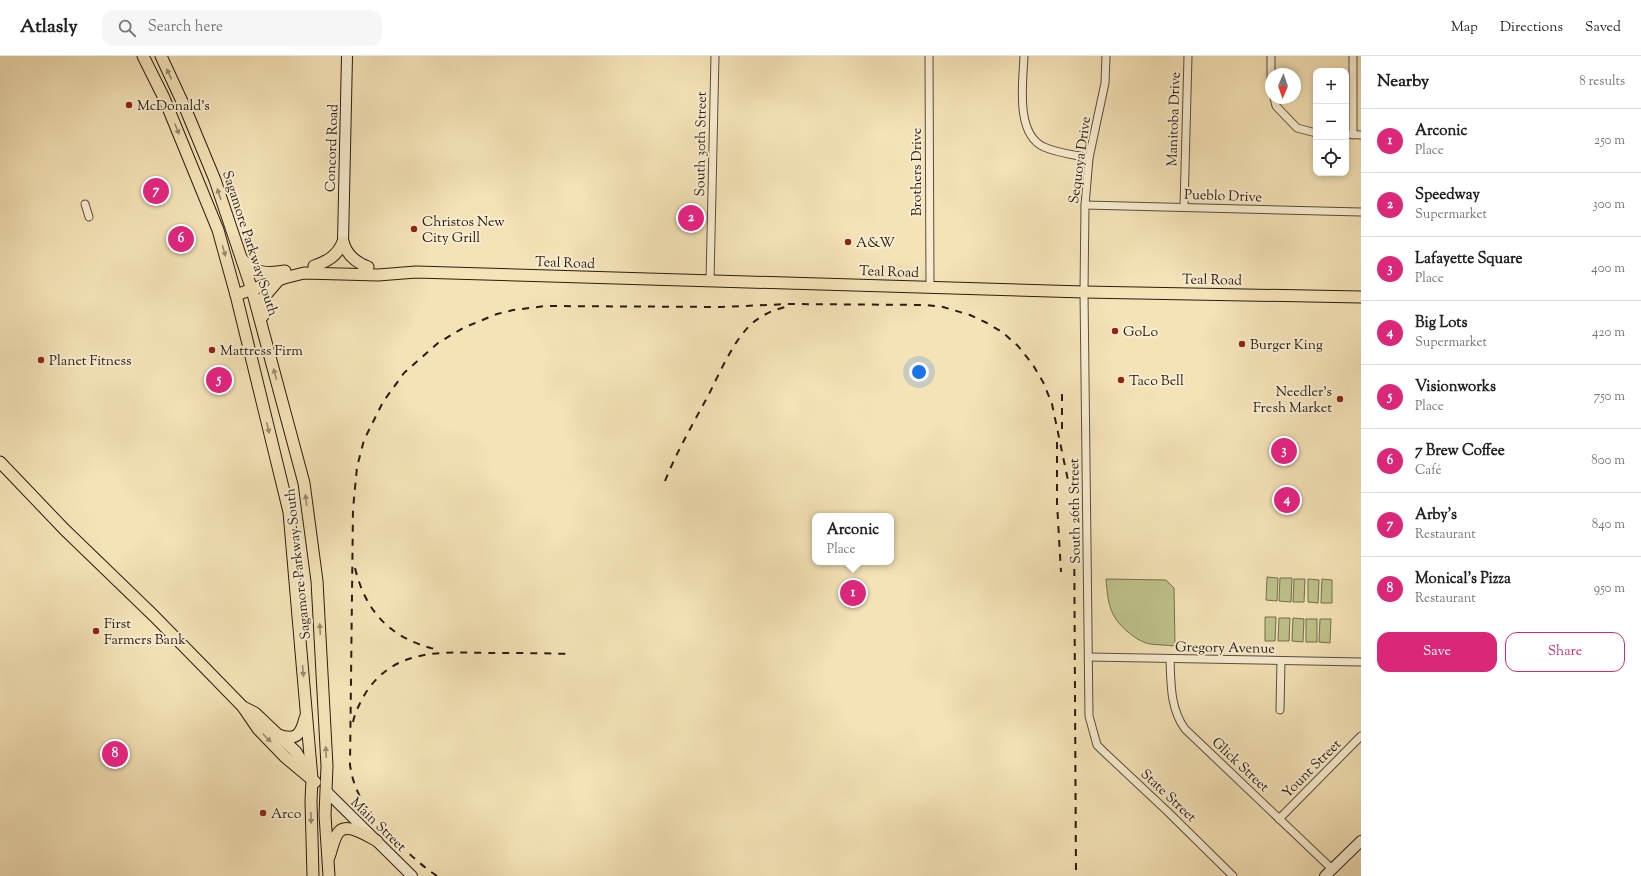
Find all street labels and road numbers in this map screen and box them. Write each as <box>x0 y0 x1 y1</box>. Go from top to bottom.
street label: Manitoba Drive <box>1163 71 1187 167</box>
street label: South 30th Street <box>691 91 713 197</box>
street label: Concord Road <box>321 104 345 193</box>
street label: Sequoya Drive <box>1065 115 1097 205</box>
street label: Brothers Drive <box>908 128 928 216</box>
street label: Sagamore Parkway South <box>216 168 282 319</box>
street label: Pueblo Drive <box>1184 186 1262 208</box>
street label: Teal Road <box>535 253 595 275</box>
street label: Teal Road <box>859 262 919 284</box>
street label: Teal Road <box>1182 270 1242 292</box>
street label: South 26th Street <box>1065 458 1087 564</box>
street label: Sagamore Parkway South <box>281 487 317 640</box>
street label: Gregory Avenue <box>1175 638 1275 660</box>
street label: Glick Street <box>1206 733 1273 798</box>
street label: Yount Street <box>1278 735 1347 803</box>
street label: State Street <box>1135 765 1200 828</box>
street label: Main Street <box>345 794 410 857</box>

